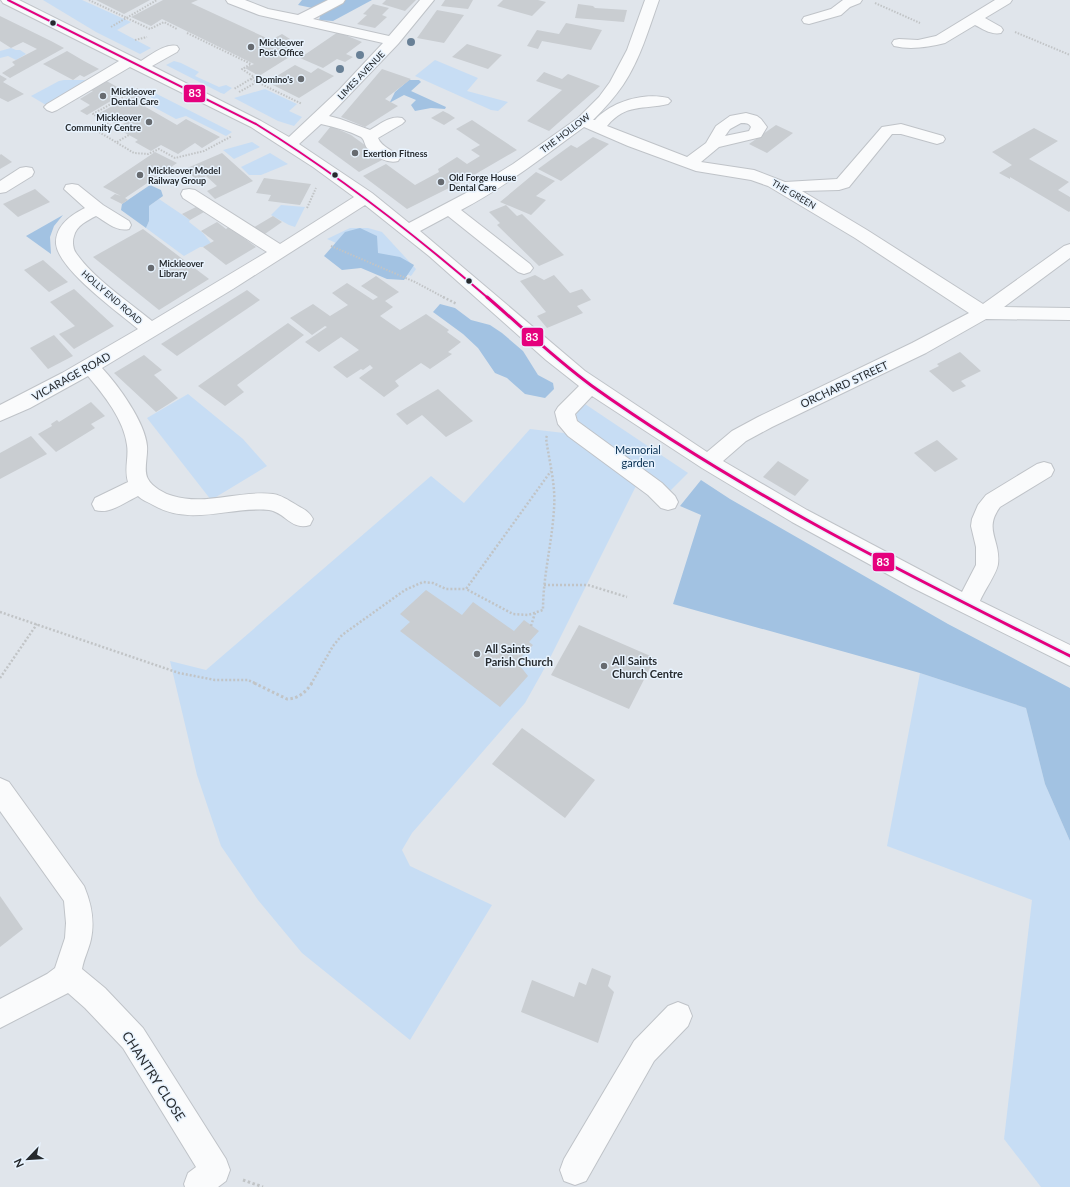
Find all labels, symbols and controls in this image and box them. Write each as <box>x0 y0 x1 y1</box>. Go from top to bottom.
unlabelled marker <box>48 18 58 28</box>
place label: Mickleover Post Office <box>259 37 304 58</box>
marker: Mickleover Post Office <box>246 42 256 52</box>
street label: LIMES AVENUE <box>335 48 387 102</box>
place label: Domino's <box>255 74 293 85</box>
marker: Domino's <box>296 74 306 84</box>
line badge: 83 <box>183 84 206 103</box>
place label: Mickleover Dental Care <box>111 86 159 107</box>
text: 83 <box>189 86 201 99</box>
marker: Mickleover Dental Care <box>98 91 108 101</box>
street label: THE HOLLOW <box>538 110 592 155</box>
place label: Mickleover Community Centre <box>65 112 142 133</box>
marker: Mickleover Community Centre <box>144 117 154 127</box>
marker: Exertion Fitness <box>350 148 360 158</box>
place label: Exertion Fitness <box>363 148 428 159</box>
place label: Mickleover Model Railway Group <box>148 165 220 186</box>
marker: Mickleover Model Railway Group <box>135 170 145 180</box>
unlabelled marker <box>330 170 340 180</box>
place label: Old Forge House Dental Care <box>449 172 517 193</box>
marker: Old Forge House Dental Care <box>436 177 446 187</box>
street label: THE GREEN <box>770 177 818 211</box>
place label: Mickleover Library <box>159 258 204 279</box>
marker: Mickleover Library <box>146 263 156 273</box>
street label: HOLLY END ROAD <box>79 268 145 326</box>
unlabelled marker <box>464 276 474 286</box>
line badge: 83 <box>521 327 544 347</box>
text: 83 <box>526 330 538 343</box>
street label: VICARAGE ROAD <box>29 349 113 403</box>
street label: ORCHARD STREET <box>798 358 890 410</box>
park label: Memorial garden <box>615 443 661 469</box>
line badge: 83 <box>872 552 895 572</box>
text: 83 <box>877 555 889 568</box>
place label: All Saints Parish Church <box>484 642 553 668</box>
marker: All Saints Parish Church <box>472 649 482 659</box>
place label: All Saints Church Centre <box>611 654 683 680</box>
marker: All Saints Church Centre <box>599 661 609 671</box>
street label: CHANTRY CLOSE <box>119 1028 189 1124</box>
north arrow <box>8 1139 48 1179</box>
text: N <box>11 1157 26 1170</box>

